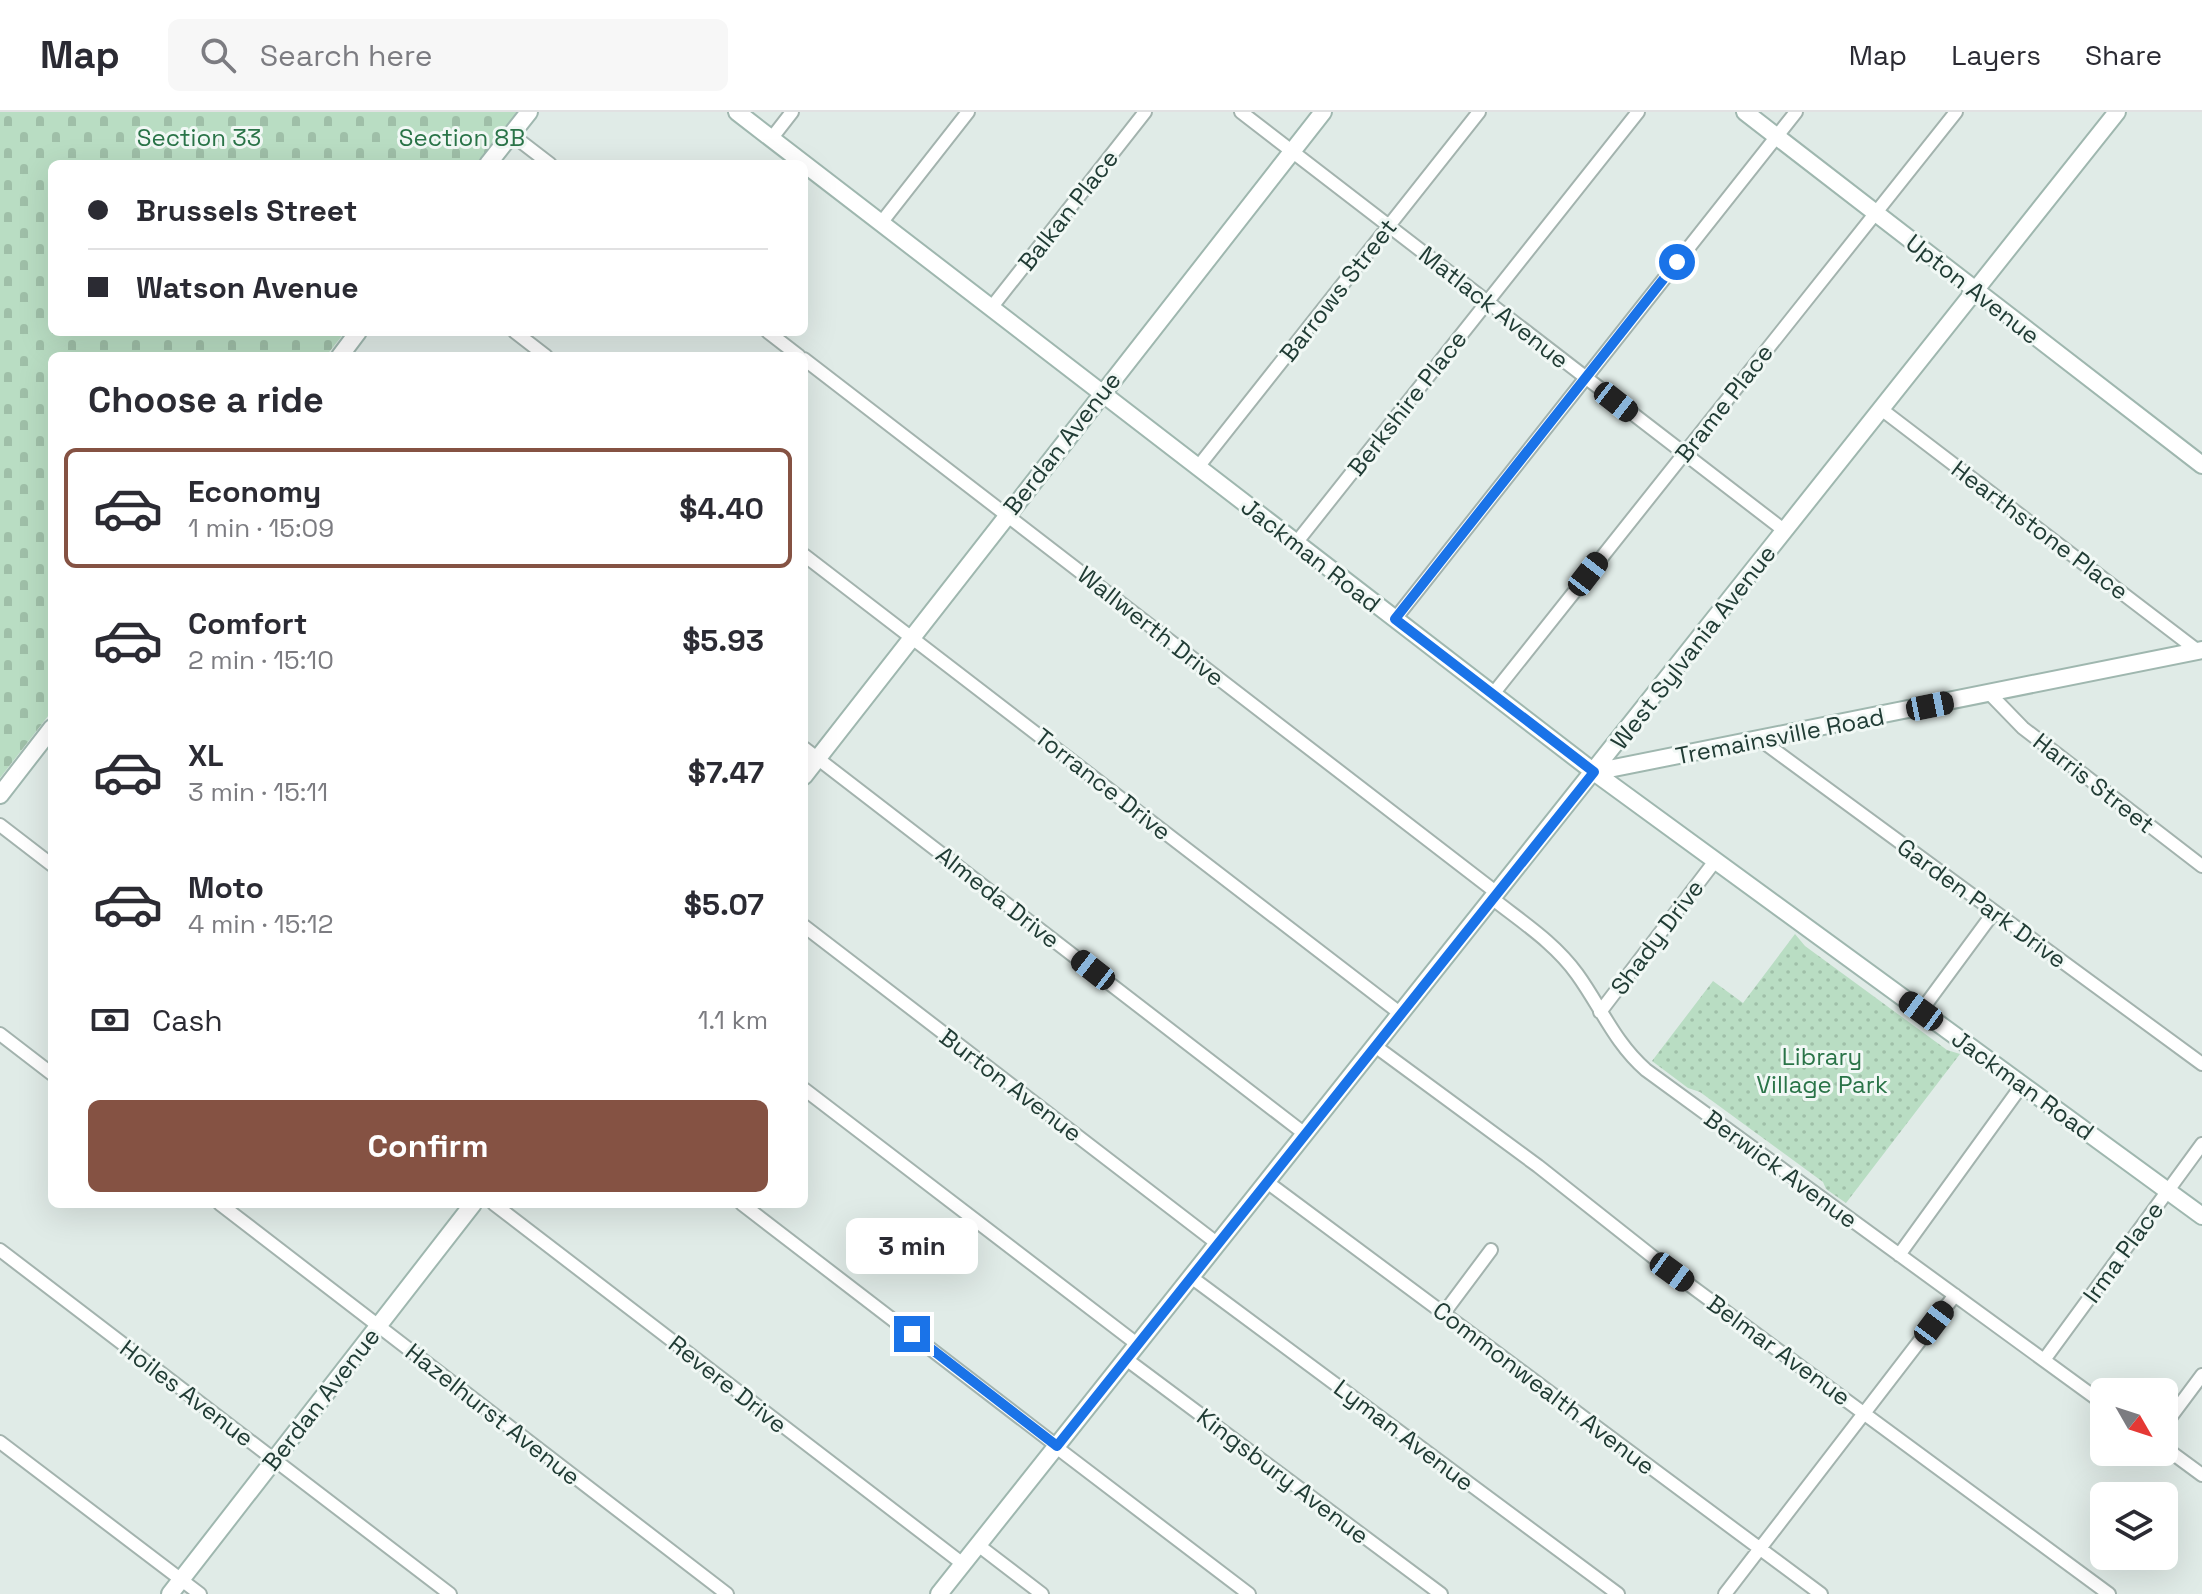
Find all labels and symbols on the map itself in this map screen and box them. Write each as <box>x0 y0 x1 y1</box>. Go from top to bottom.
park label: Section 33 <box>137 122 261 153</box>
park label: Section 8B <box>399 122 525 153</box>
street label: Balkan Place <box>1011 143 1125 277</box>
street label: Barrows Street <box>1272 212 1404 368</box>
street label: Upton Avenue <box>1900 227 2046 351</box>
street label: Matlack Avenue <box>1413 239 1575 375</box>
route start <box>1659 244 1695 280</box>
street label: Berkshire Place <box>1341 324 1473 482</box>
street label: Brame Place <box>1668 338 1780 468</box>
street label: Berdan Avenue <box>996 365 1128 521</box>
car <box>1590 378 1642 426</box>
street label: Hearthstone Place <box>1945 453 2135 607</box>
street label: Jackman Road <box>1235 491 1387 619</box>
street label: West Sylvania Avenue <box>1603 539 1783 755</box>
car <box>1564 548 1612 600</box>
street label: Wallwerth Drive <box>1071 559 1231 693</box>
car <box>1904 690 1956 722</box>
street label: Tremainsville Road <box>1673 701 1887 771</box>
street label: Torrance Drive <box>1028 721 1178 847</box>
street label: Harris Street <box>2027 726 2161 840</box>
street label: Garden Park Drive <box>1891 831 2073 975</box>
street label: Almeda Drive <box>930 839 1066 955</box>
street label: Shady Drive <box>1603 873 1711 1001</box>
car <box>1067 946 1119 994</box>
car <box>1895 987 1947 1035</box>
street label: Burton Avenue <box>934 1021 1088 1149</box>
street label: Jackman Road <box>1946 1023 2100 1147</box>
park label: Library Village Park <box>1756 1041 1888 1100</box>
street label: Berwick Avenue <box>1698 1103 1864 1235</box>
street label: Irma Place <box>2076 1195 2170 1309</box>
callout: 3 min <box>846 1218 978 1274</box>
car <box>1646 1248 1698 1296</box>
street label: Belmar Avenue <box>1701 1287 1857 1413</box>
street label: Commonwealth Avenue <box>1427 1294 1661 1482</box>
car <box>1910 1297 1958 1349</box>
route end <box>894 1316 930 1352</box>
street label: Berdan Avenue <box>255 1321 387 1477</box>
street label: Revere Drive <box>663 1328 793 1440</box>
street label: Hoiles Avenue <box>114 1333 260 1453</box>
street label: Hazelhurst Avenue <box>399 1336 587 1492</box>
street label: Lyman Avenue <box>1328 1372 1480 1498</box>
north arrow <box>2090 1378 2178 1466</box>
street label: Kingsbury Avenue <box>1191 1401 1375 1551</box>

